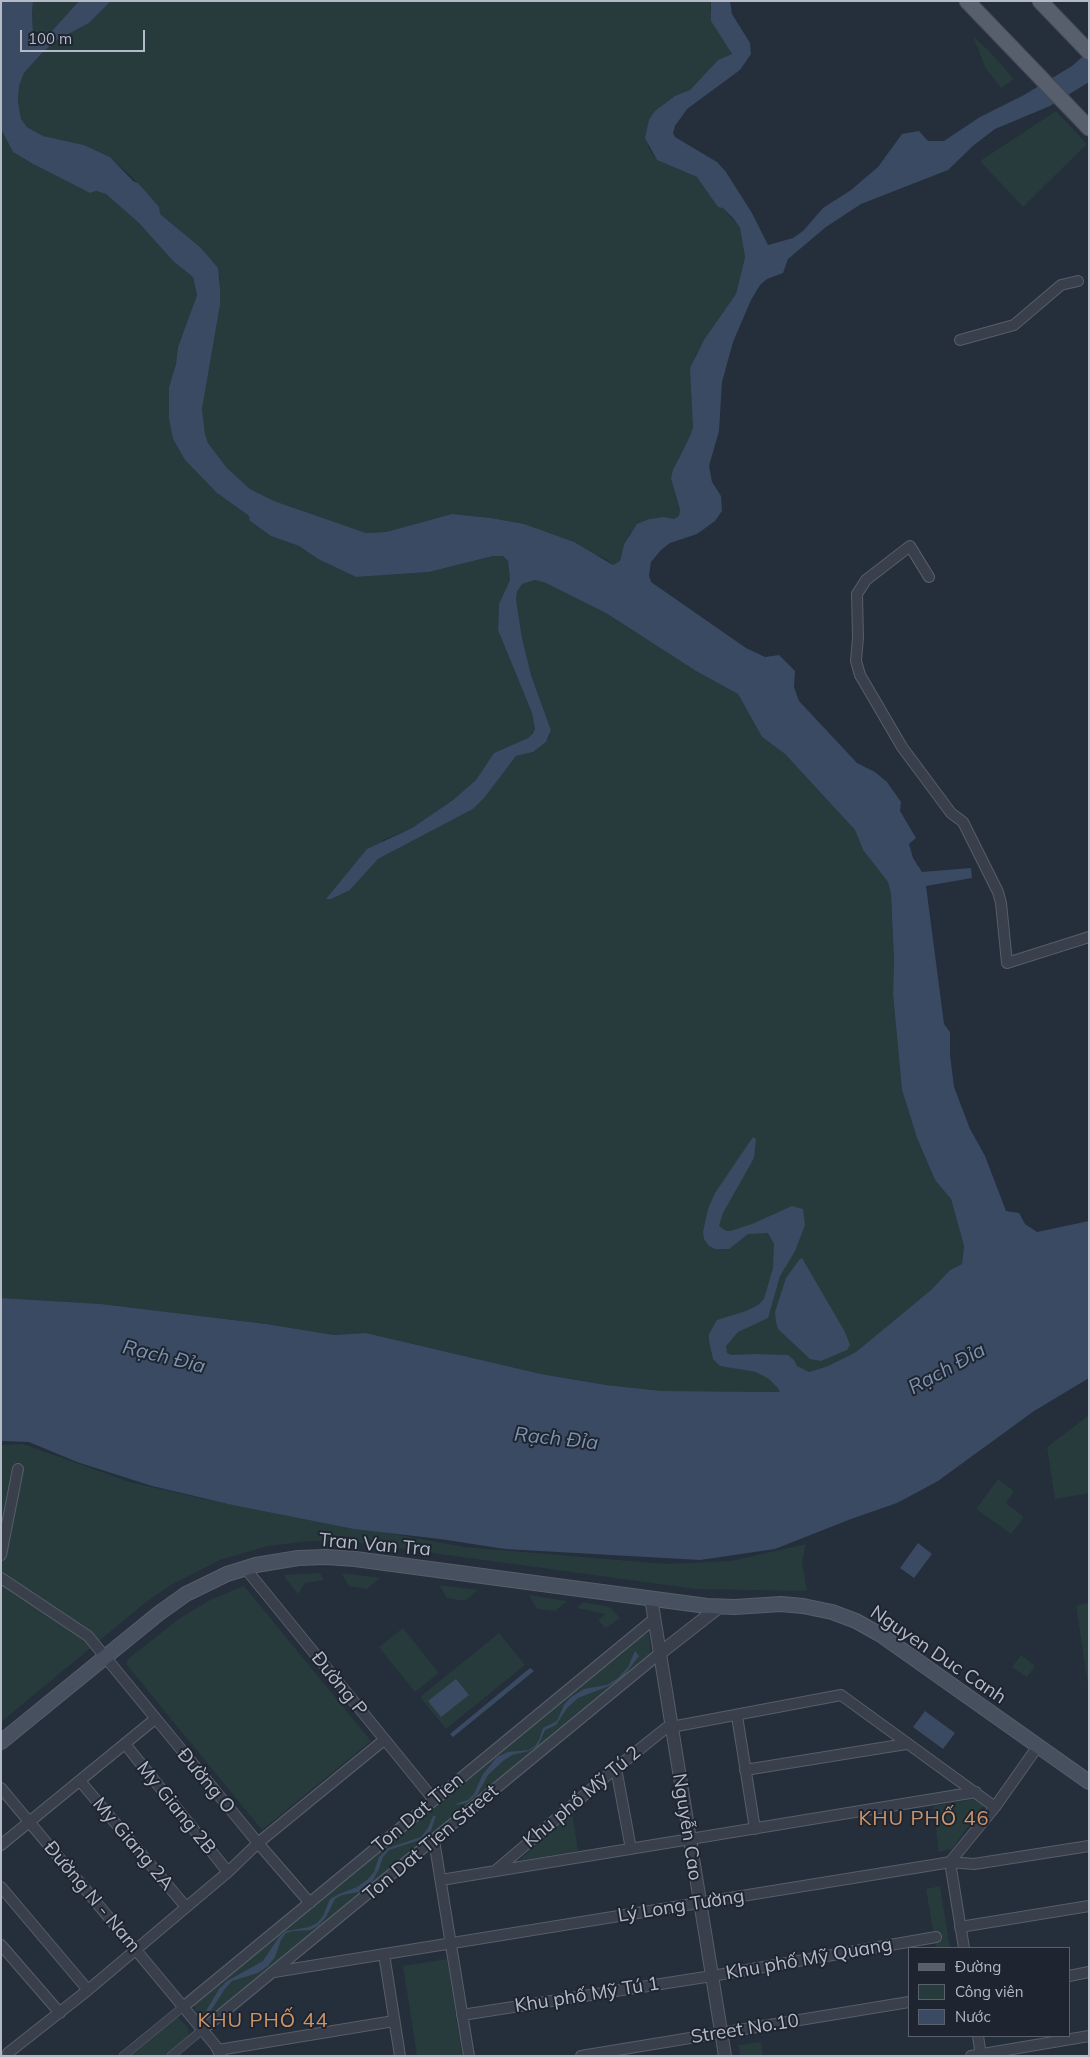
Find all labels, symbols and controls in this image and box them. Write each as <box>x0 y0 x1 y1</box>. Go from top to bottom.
scale bar <box>22 20 148 52</box>
text: 100 m <box>28 29 72 48</box>
water label: Rạch Đỉa <box>120 1335 208 1379</box>
water label: Rạch Đỉa <box>904 1338 990 1400</box>
water label: Rạch Đỉa <box>513 1423 599 1455</box>
street label: Tran Van Tra <box>318 1529 432 1561</box>
street label: Nguyen Duc Canh <box>866 1601 1010 1709</box>
street label: Đường P <box>306 1647 372 1721</box>
street label: Khu phố Mỹ Tú 2 <box>519 1741 645 1853</box>
street label: Đường O <box>172 1744 240 1818</box>
street label: My Giang 2B <box>132 1757 220 1859</box>
street label: Ton Dat Tien <box>368 1768 468 1858</box>
street label: Nguyễn Cao <box>667 1772 707 1882</box>
street label: Ton Dat Tien Street <box>359 1780 503 1906</box>
street label: My Giang 2A <box>88 1793 178 1895</box>
district label: KHU PHỐ 46 <box>857 1807 991 1831</box>
street label: Đường N - Nam <box>39 1837 145 1957</box>
street label: Lý Long Tường <box>616 1885 746 1927</box>
street label: Khu phố Mỹ Quang <box>724 1933 894 1985</box>
legend <box>908 1947 1070 2037</box>
text: Đường <box>955 1957 1001 1976</box>
street label: Khu phố Mỹ Tú 1 <box>513 1972 661 2018</box>
text: Công viên <box>955 1982 1024 2001</box>
text: Nước <box>955 2007 991 2026</box>
district label: KHU PHỐ 44 <box>196 2009 330 2033</box>
street label: Street No.10 <box>689 2009 801 2049</box>

